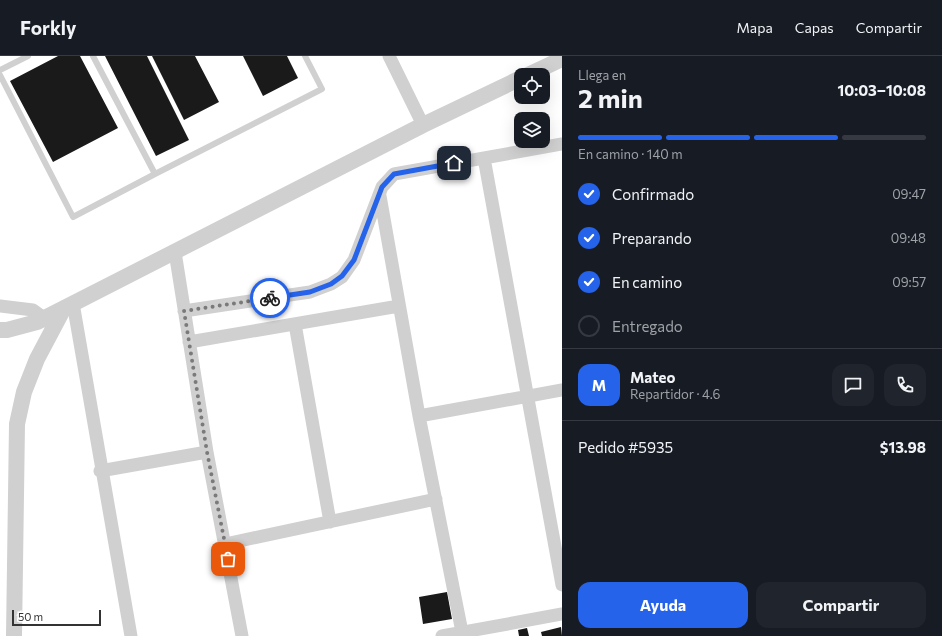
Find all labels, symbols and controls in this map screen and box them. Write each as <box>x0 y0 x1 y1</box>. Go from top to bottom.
text: Forkly <box>20 16 76 39</box>
text: Mapa <box>737 19 773 36</box>
text: Capas <box>795 19 834 36</box>
text: Compartir <box>856 19 922 36</box>
text: Llega en <box>578 67 626 83</box>
map controls <box>514 68 550 148</box>
button: locate <box>514 68 550 104</box>
text: 10:03–10:08 <box>837 81 926 99</box>
text: 2 min <box>578 82 643 113</box>
button: layers <box>514 112 550 148</box>
pin <box>437 146 471 180</box>
text: En camino · 140 m <box>578 146 683 162</box>
icon: home <box>443 152 465 174</box>
icon: check <box>578 183 600 205</box>
text: Confirmado <box>612 185 694 203</box>
text: 09:47 <box>892 186 926 202</box>
icon: check <box>578 227 600 249</box>
text: Preparando <box>612 229 692 247</box>
text: 09:48 <box>891 230 926 246</box>
icon: check <box>578 271 600 293</box>
text: En camino <box>612 273 682 291</box>
text: 09:57 <box>892 274 926 290</box>
courier <box>250 278 290 318</box>
icon: bike <box>259 287 281 309</box>
text: Entregado <box>612 317 683 335</box>
button: chat <box>832 364 874 406</box>
button: phone <box>884 364 926 406</box>
text: Mateo <box>630 368 675 386</box>
text: M <box>592 376 606 394</box>
text: Repartidor · 4.6 <box>630 386 720 402</box>
text: Pedido #5935 <box>578 438 673 456</box>
text: $13.98 <box>880 438 926 456</box>
pin <box>211 542 245 576</box>
icon: bag <box>217 548 239 570</box>
button: Ayuda <box>578 582 748 628</box>
button: Compartir <box>756 582 926 628</box>
scale bar <box>12 608 101 627</box>
text: 50 m <box>18 610 43 623</box>

